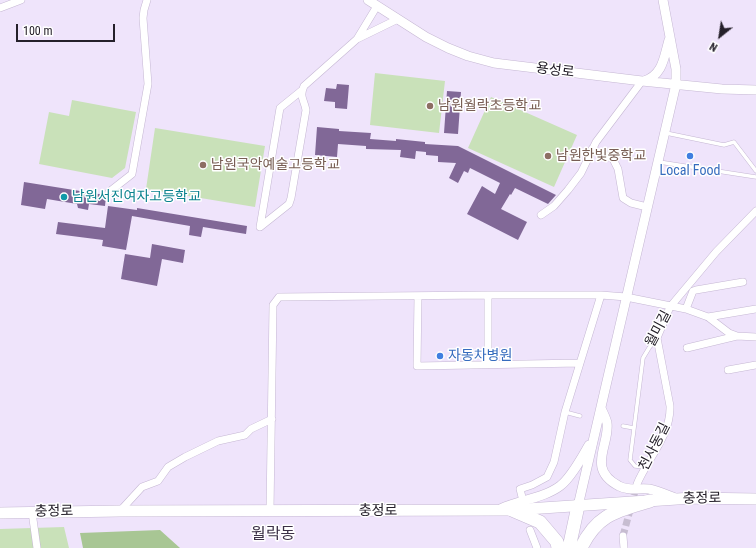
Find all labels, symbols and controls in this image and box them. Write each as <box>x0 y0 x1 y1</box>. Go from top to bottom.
scale bar <box>18 16 117 42</box>
north arrow <box>700 16 740 56</box>
text: 100 m <box>23 24 53 38</box>
text: N <box>708 40 720 54</box>
street label: 용성로 <box>535 60 575 82</box>
place label: 남원월락초등학교 <box>438 98 541 114</box>
marker: 남원월락초등학교 <box>425 101 435 111</box>
place label: 남원한빛중학교 <box>556 148 646 164</box>
marker: 남원한빛중학교 <box>543 151 553 161</box>
marker: Local Food <box>685 151 695 161</box>
place label: 남원국악예술고등학교 <box>211 157 340 173</box>
marker: 남원국악예술고등학교 <box>198 160 208 170</box>
place label: Local Food <box>660 163 720 179</box>
place label: 남원서진여자고등학교 <box>72 189 201 205</box>
marker: 남원서진여자고등학교 <box>59 192 69 202</box>
street label: 월미길 <box>643 308 675 350</box>
place label: 자동차병원 <box>448 348 512 364</box>
marker: 자동차병원 <box>435 351 445 361</box>
street label: 천사동길 <box>636 420 674 474</box>
street label: 충정로 <box>683 490 721 508</box>
street label: 충정로 <box>35 503 73 521</box>
street label: 충정로 <box>359 503 397 519</box>
district label: 월락동 <box>251 525 295 545</box>

